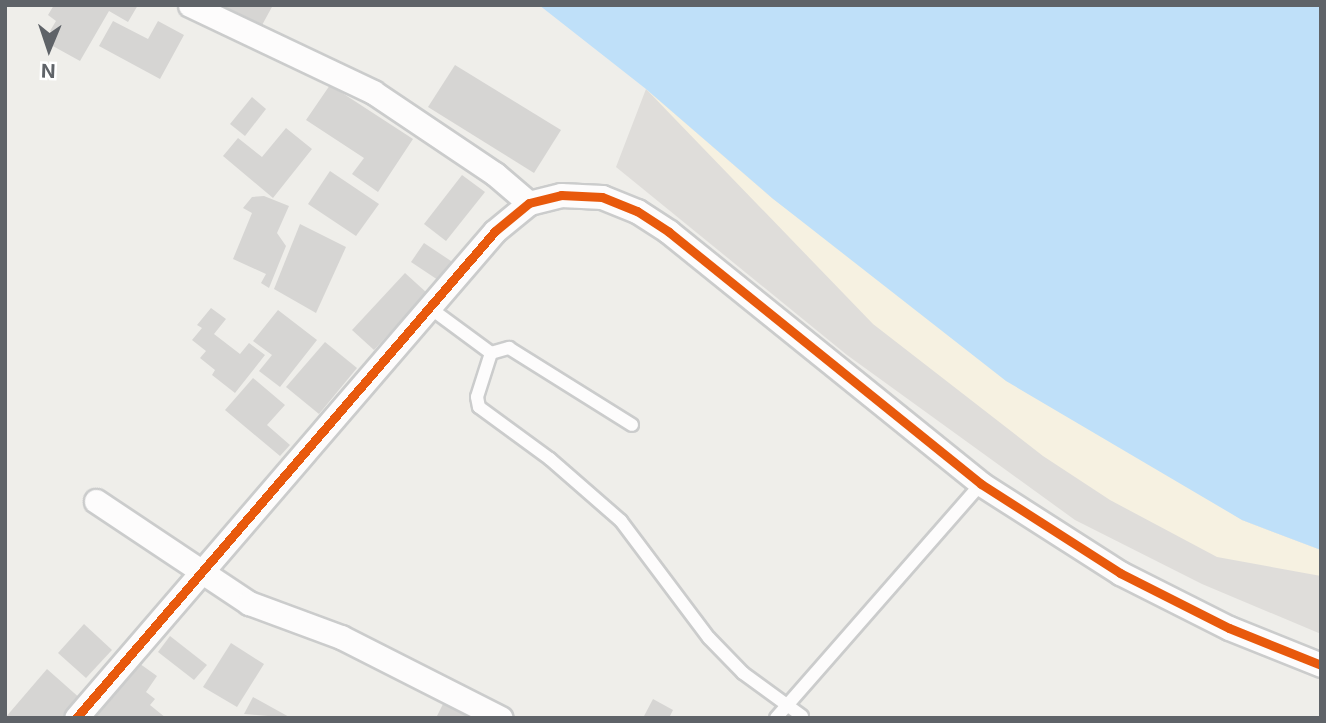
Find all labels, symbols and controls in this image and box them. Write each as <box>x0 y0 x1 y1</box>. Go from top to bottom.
north arrow <box>14 14 84 84</box>
text: N <box>41 59 56 82</box>

